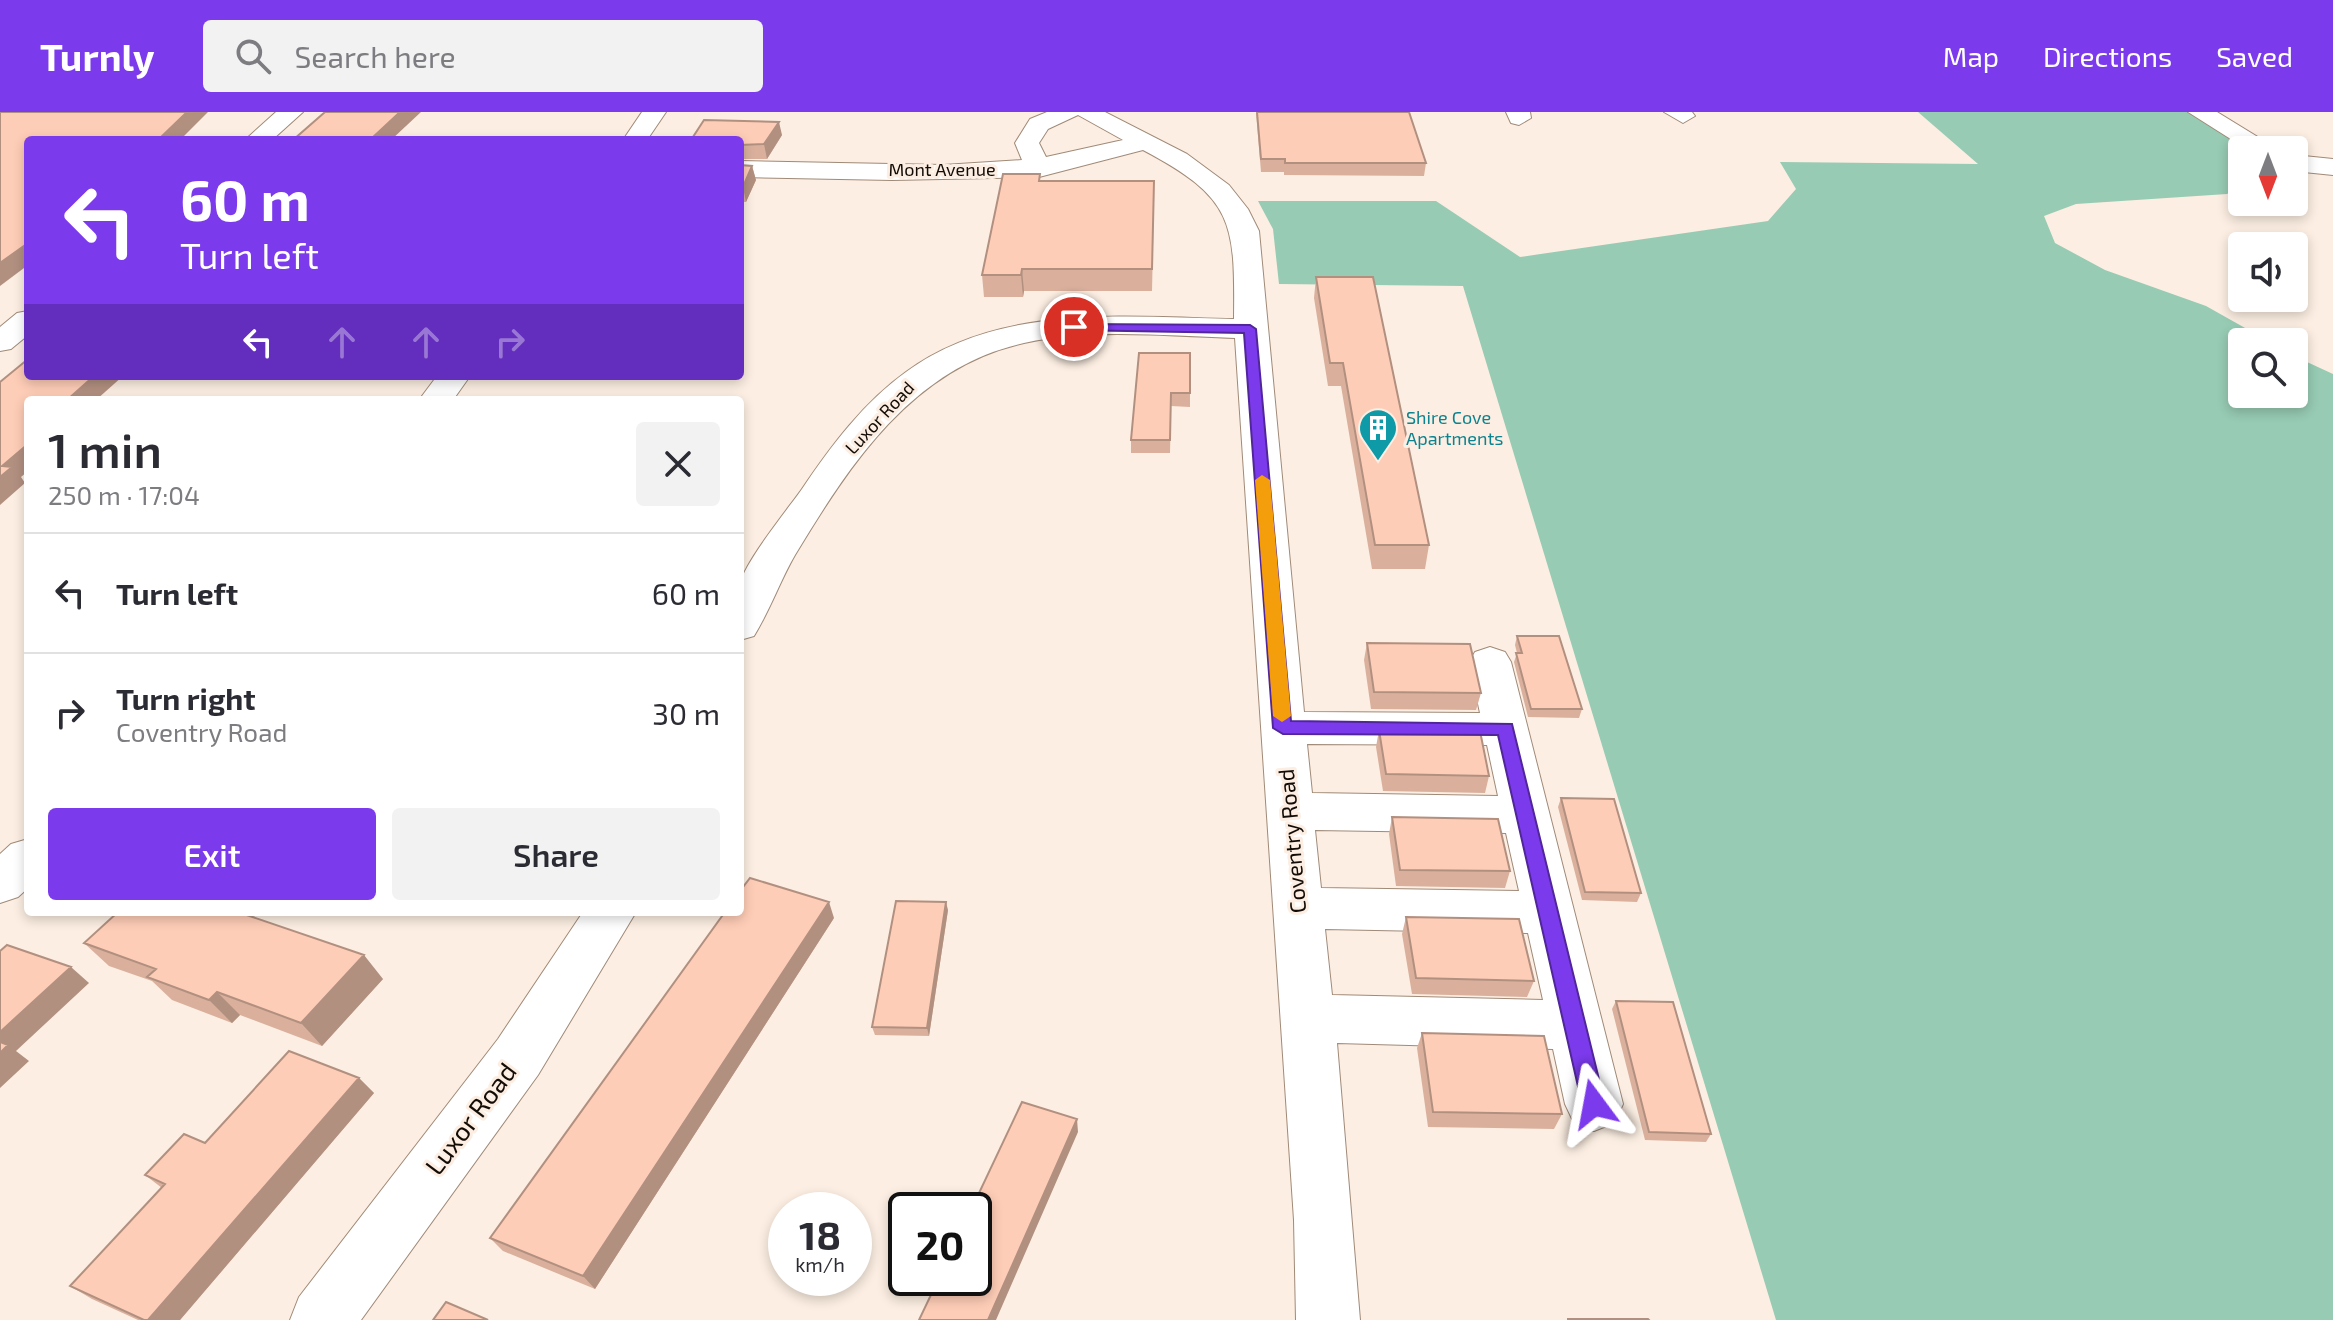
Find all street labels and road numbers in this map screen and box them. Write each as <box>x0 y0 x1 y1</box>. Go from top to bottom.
street label: Mont Avenue <box>888 158 996 180</box>
street label: Luxor Road <box>840 376 918 458</box>
street label: Coventry Road <box>1272 768 1310 914</box>
street label: Luxor Road <box>418 1056 522 1180</box>

